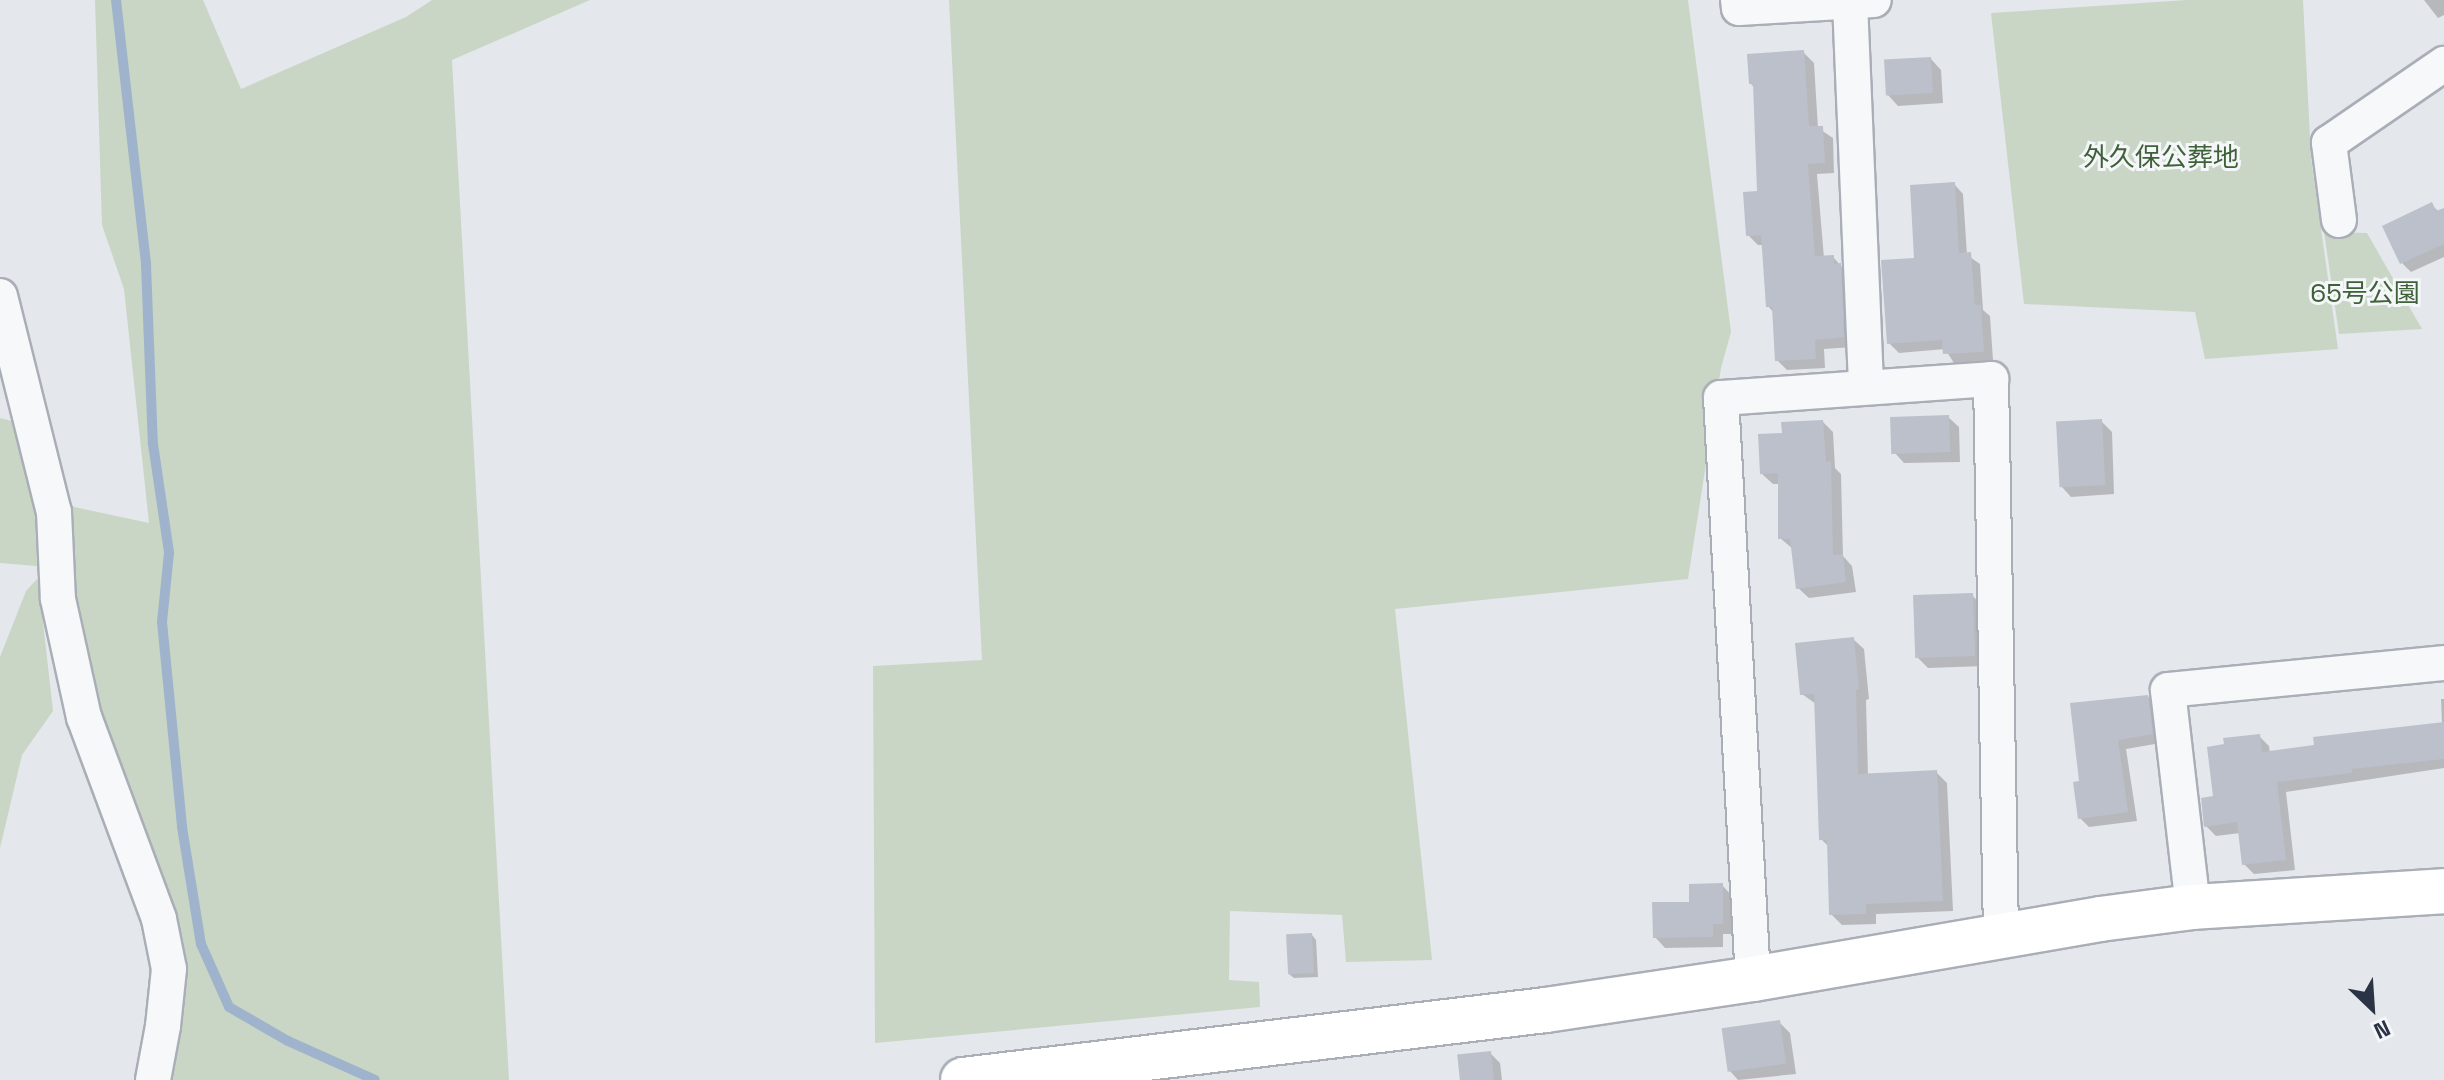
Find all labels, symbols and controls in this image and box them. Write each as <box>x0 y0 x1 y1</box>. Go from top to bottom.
park label: 外久保公葬地 <box>2083 142 2239 174</box>
park label: 65号公園 <box>2310 278 2420 310</box>
north arrow <box>2332 968 2412 1048</box>
text: N <box>2370 1014 2395 1046</box>

